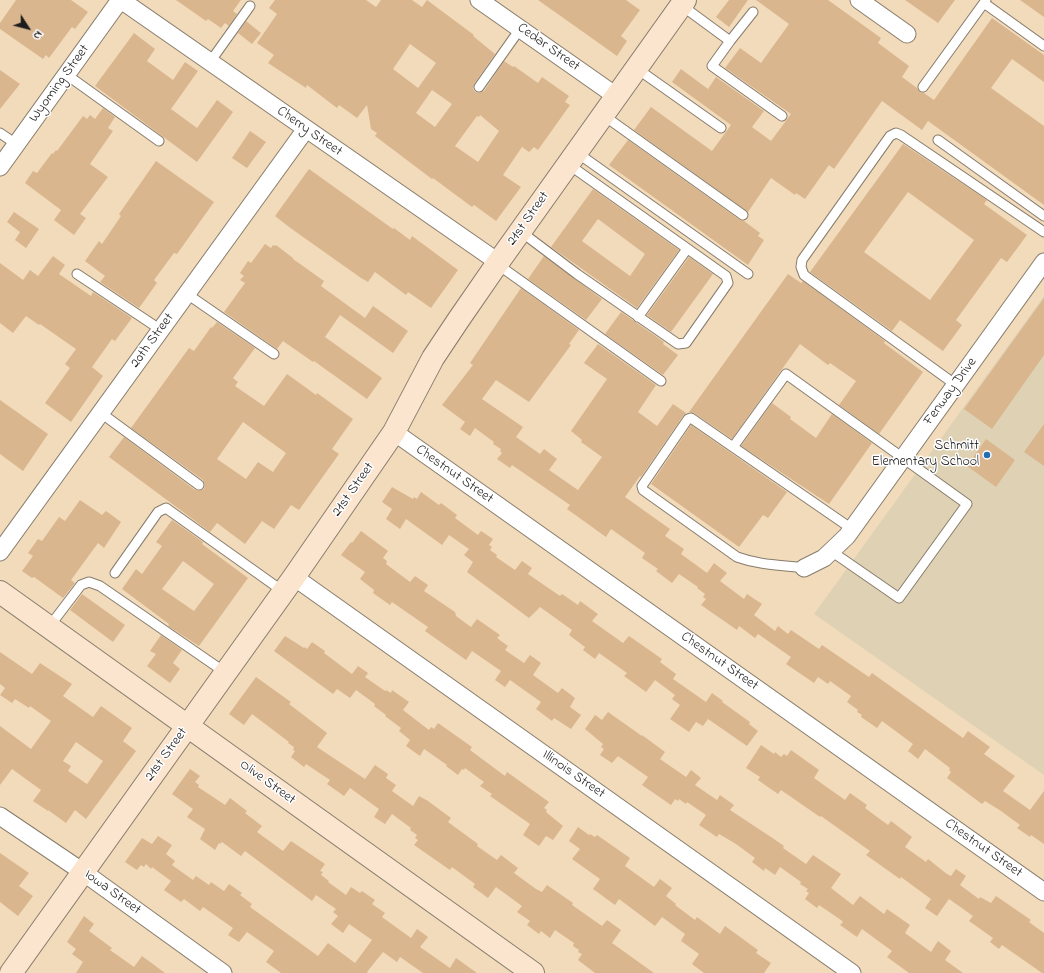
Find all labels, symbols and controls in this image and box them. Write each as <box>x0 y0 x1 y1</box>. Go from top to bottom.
north arrow <box>8 8 48 48</box>
street label: Cedar Street <box>513 20 583 76</box>
text: N <box>29 27 46 43</box>
street label: Wyoming Street <box>26 42 94 126</box>
street label: Cherry Street <box>273 103 345 161</box>
street label: 21st Street <box>504 189 554 249</box>
street label: 20th Street <box>128 311 178 371</box>
street label: Fenway Drive <box>921 355 981 429</box>
place label: Schmitt Elementary School <box>872 439 979 472</box>
street label: Chestnut Street <box>412 442 496 508</box>
marker: Schmitt Elementary School <box>982 450 992 460</box>
street label: 21st Street <box>329 460 379 520</box>
street label: Chestnut Street <box>677 629 761 695</box>
street label: 21st Street <box>142 725 192 785</box>
street label: Illinois Street <box>538 747 608 803</box>
street label: Olive Street <box>236 757 298 809</box>
street label: Chestnut Street <box>941 816 1025 882</box>
street label: Iowa Street <box>80 867 144 919</box>

